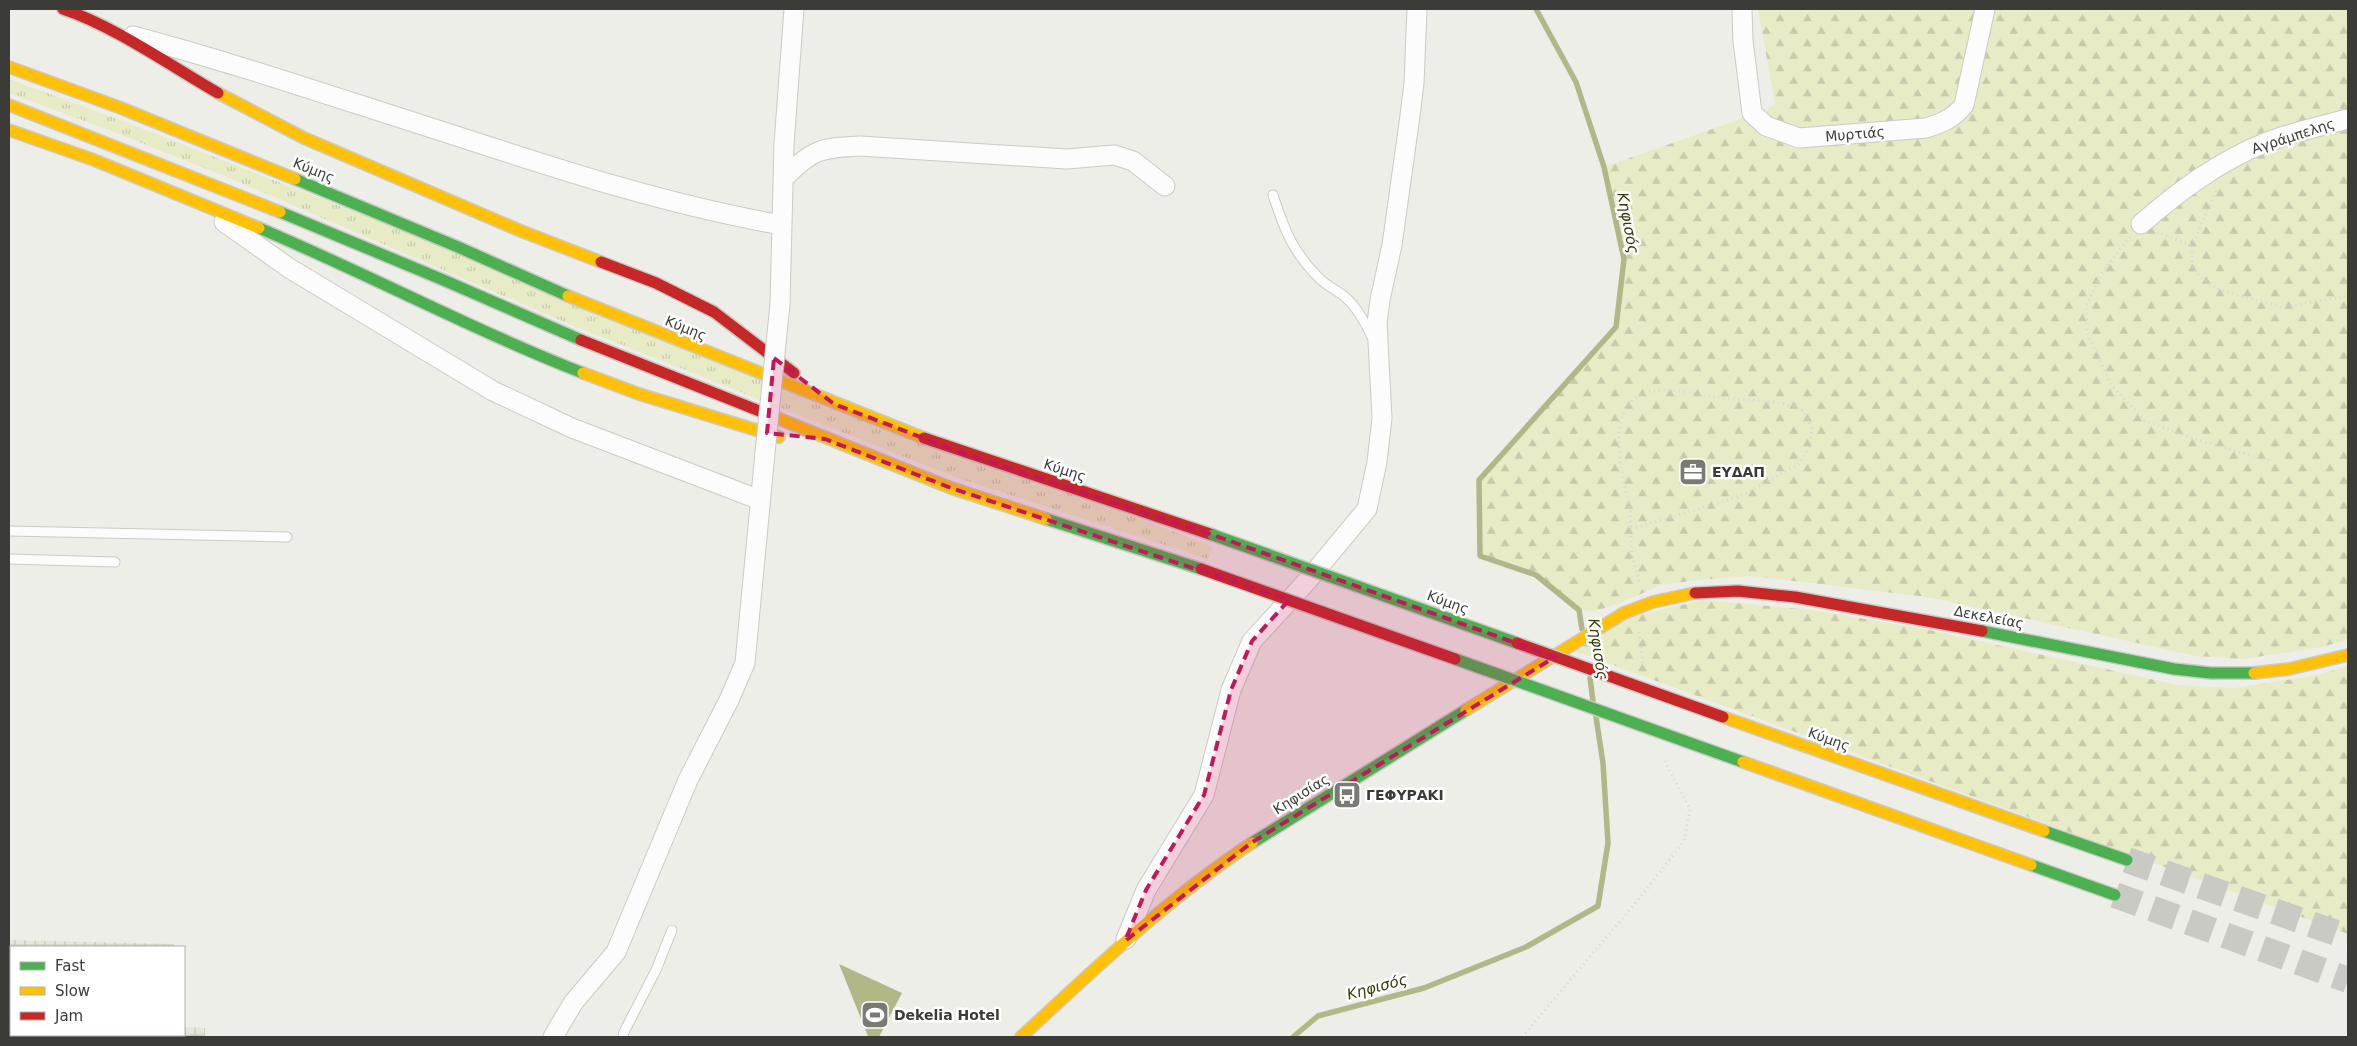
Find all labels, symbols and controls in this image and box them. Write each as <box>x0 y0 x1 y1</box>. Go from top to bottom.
street label: Αγράμπελης <box>2250 115 2336 157</box>
street label: Μυρτιάς <box>1825 123 1885 145</box>
street label: Κύμης <box>291 154 337 186</box>
water label: Κηφισός <box>1613 191 1643 255</box>
street label: Κύμης <box>663 312 709 344</box>
street label: Κύμης <box>1042 456 1088 484</box>
office icon: ΕΥΔΑΠ <box>1678 457 1708 487</box>
place label: ΕΥΔΑΠ <box>1712 464 1765 480</box>
street label: Κύμης <box>1425 587 1471 617</box>
street label: Δεκελείας <box>1953 602 2025 632</box>
water label: Κηφισός <box>1584 617 1612 681</box>
street label: Κύμης <box>1806 724 1852 754</box>
street label: Κηφισίας <box>1270 770 1332 818</box>
bus stop icon: ΓΕΦΥΡΑΚΙ <box>1332 780 1362 810</box>
place label: ΓΕΦΥΡΑΚΙ <box>1366 787 1444 803</box>
legend <box>10 946 185 1036</box>
text: Fast <box>55 957 85 975</box>
water label: Κηφισός <box>1345 970 1409 1004</box>
text: Slow <box>55 982 90 1000</box>
sports icon: Dekelia Hotel <box>860 1000 890 1030</box>
text: Jam <box>54 1007 83 1025</box>
place label: Dekelia Hotel <box>894 1007 1000 1023</box>

